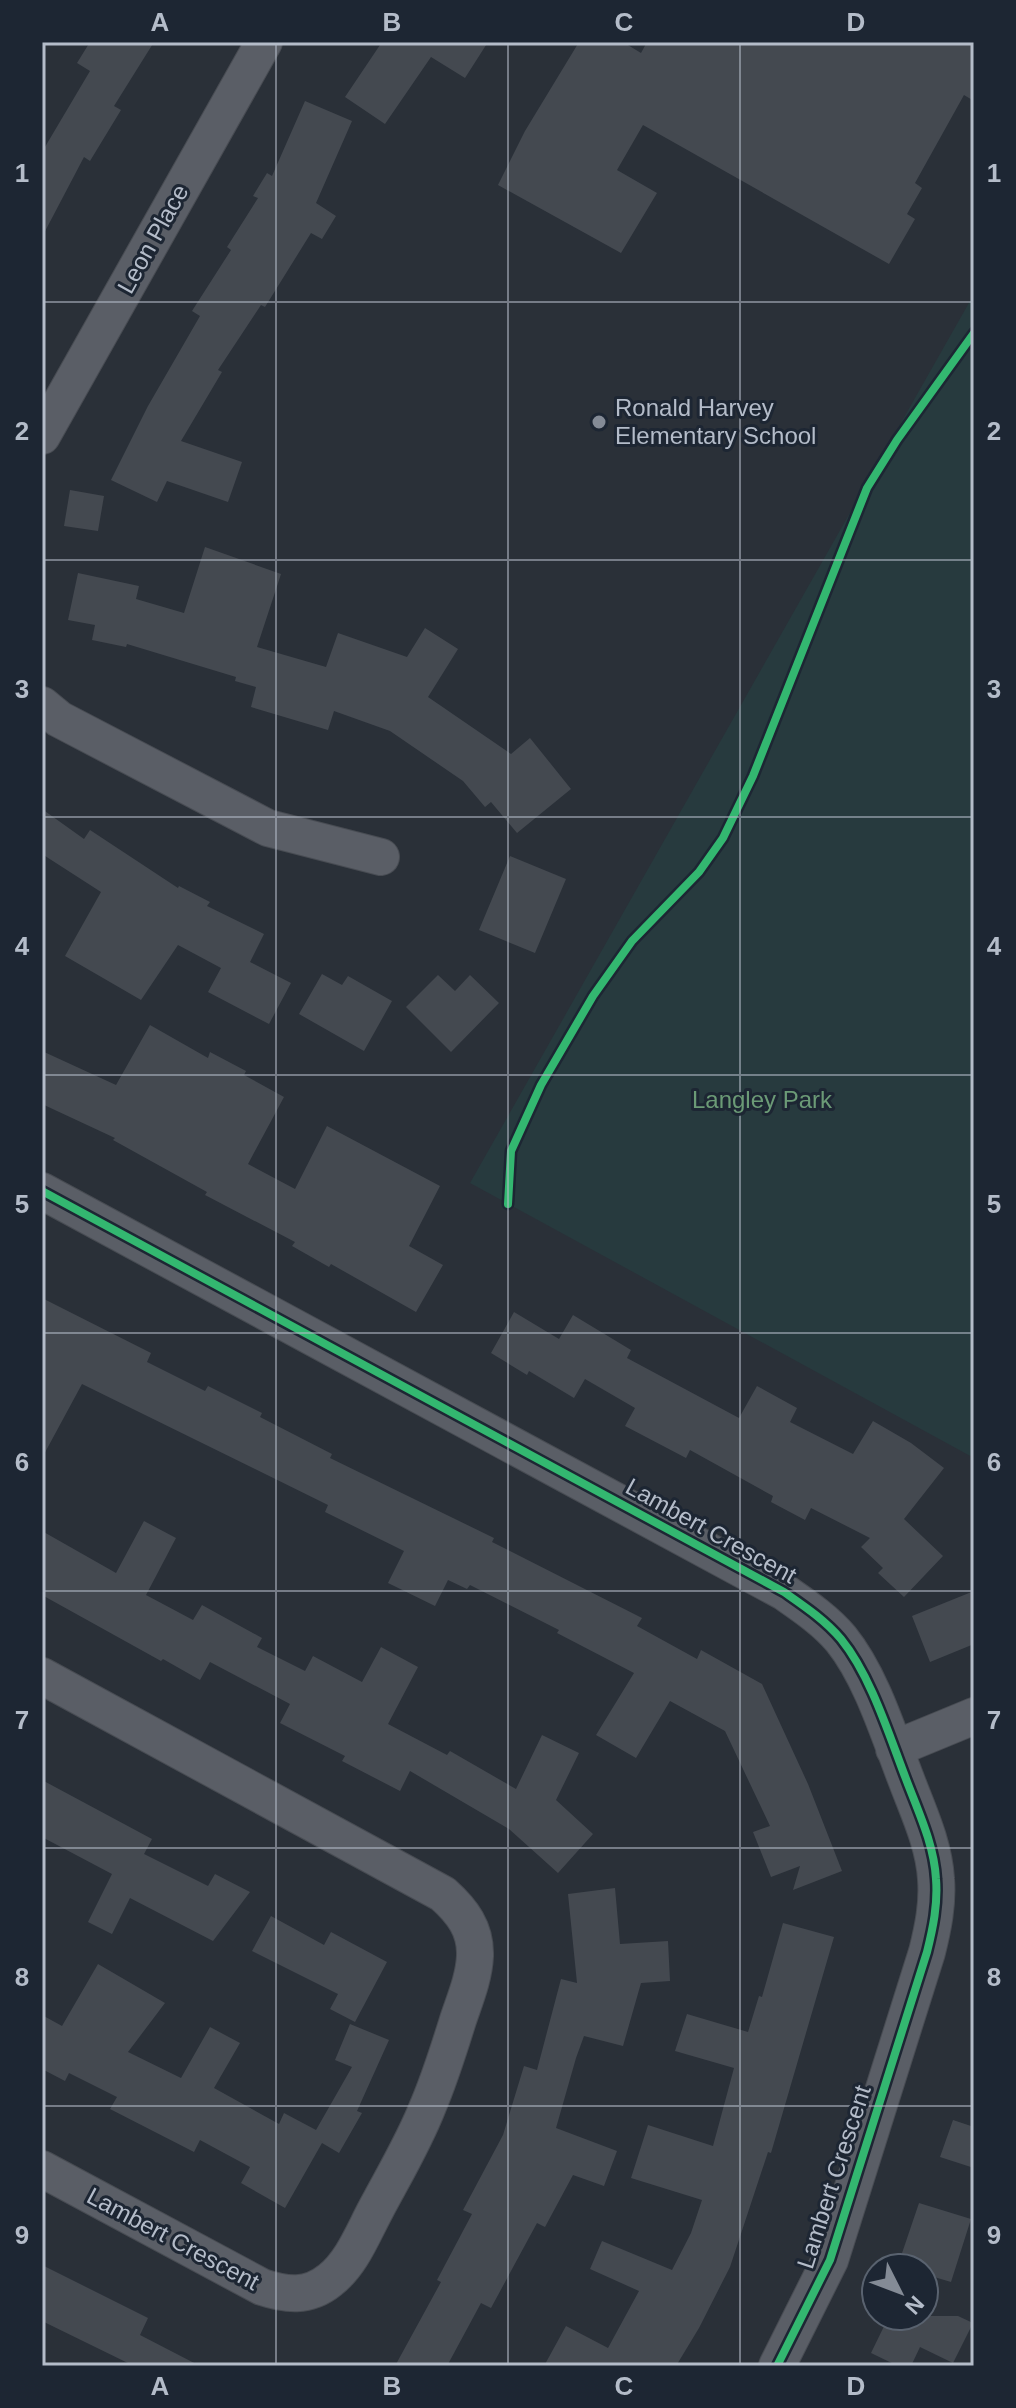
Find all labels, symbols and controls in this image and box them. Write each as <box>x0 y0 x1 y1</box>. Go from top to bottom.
text: A <box>151 7 170 37</box>
text: B <box>383 7 401 37</box>
text: C <box>615 7 634 37</box>
text: D <box>847 7 865 37</box>
text: 1 <box>15 158 29 188</box>
text: 1 <box>987 158 1001 188</box>
street label: Leon Place <box>112 180 193 298</box>
place label: Ronald Harvey Elementary School <box>615 394 816 449</box>
marker: Ronald Harvey Elementary School <box>590 413 608 431</box>
text: 2 <box>15 416 29 446</box>
text: 2 <box>987 416 1001 446</box>
text: 3 <box>15 674 29 704</box>
text: 3 <box>987 674 1001 704</box>
text: 4 <box>15 931 30 961</box>
text: 4 <box>987 931 1002 961</box>
park label: Langley Park <box>692 1086 833 1113</box>
text: 5 <box>15 1189 29 1219</box>
text: 5 <box>987 1189 1001 1219</box>
text: 6 <box>15 1447 29 1477</box>
text: 6 <box>987 1447 1001 1477</box>
street label: Lambert Crescent <box>621 1473 801 1589</box>
text: 7 <box>15 1705 29 1735</box>
text: 7 <box>987 1705 1001 1735</box>
text: 8 <box>15 1962 29 1992</box>
text: 8 <box>987 1962 1001 1992</box>
street label: Lambert Crescent <box>791 2082 876 2272</box>
street label: Lambert Crescent <box>83 2182 264 2295</box>
text: 9 <box>15 2220 29 2250</box>
text: 9 <box>987 2220 1001 2250</box>
north arrow <box>860 2252 940 2332</box>
text: N <box>900 2291 929 2319</box>
text: A <box>151 2371 170 2401</box>
text: B <box>383 2371 401 2401</box>
text: C <box>615 2371 634 2401</box>
text: D <box>847 2371 865 2401</box>

